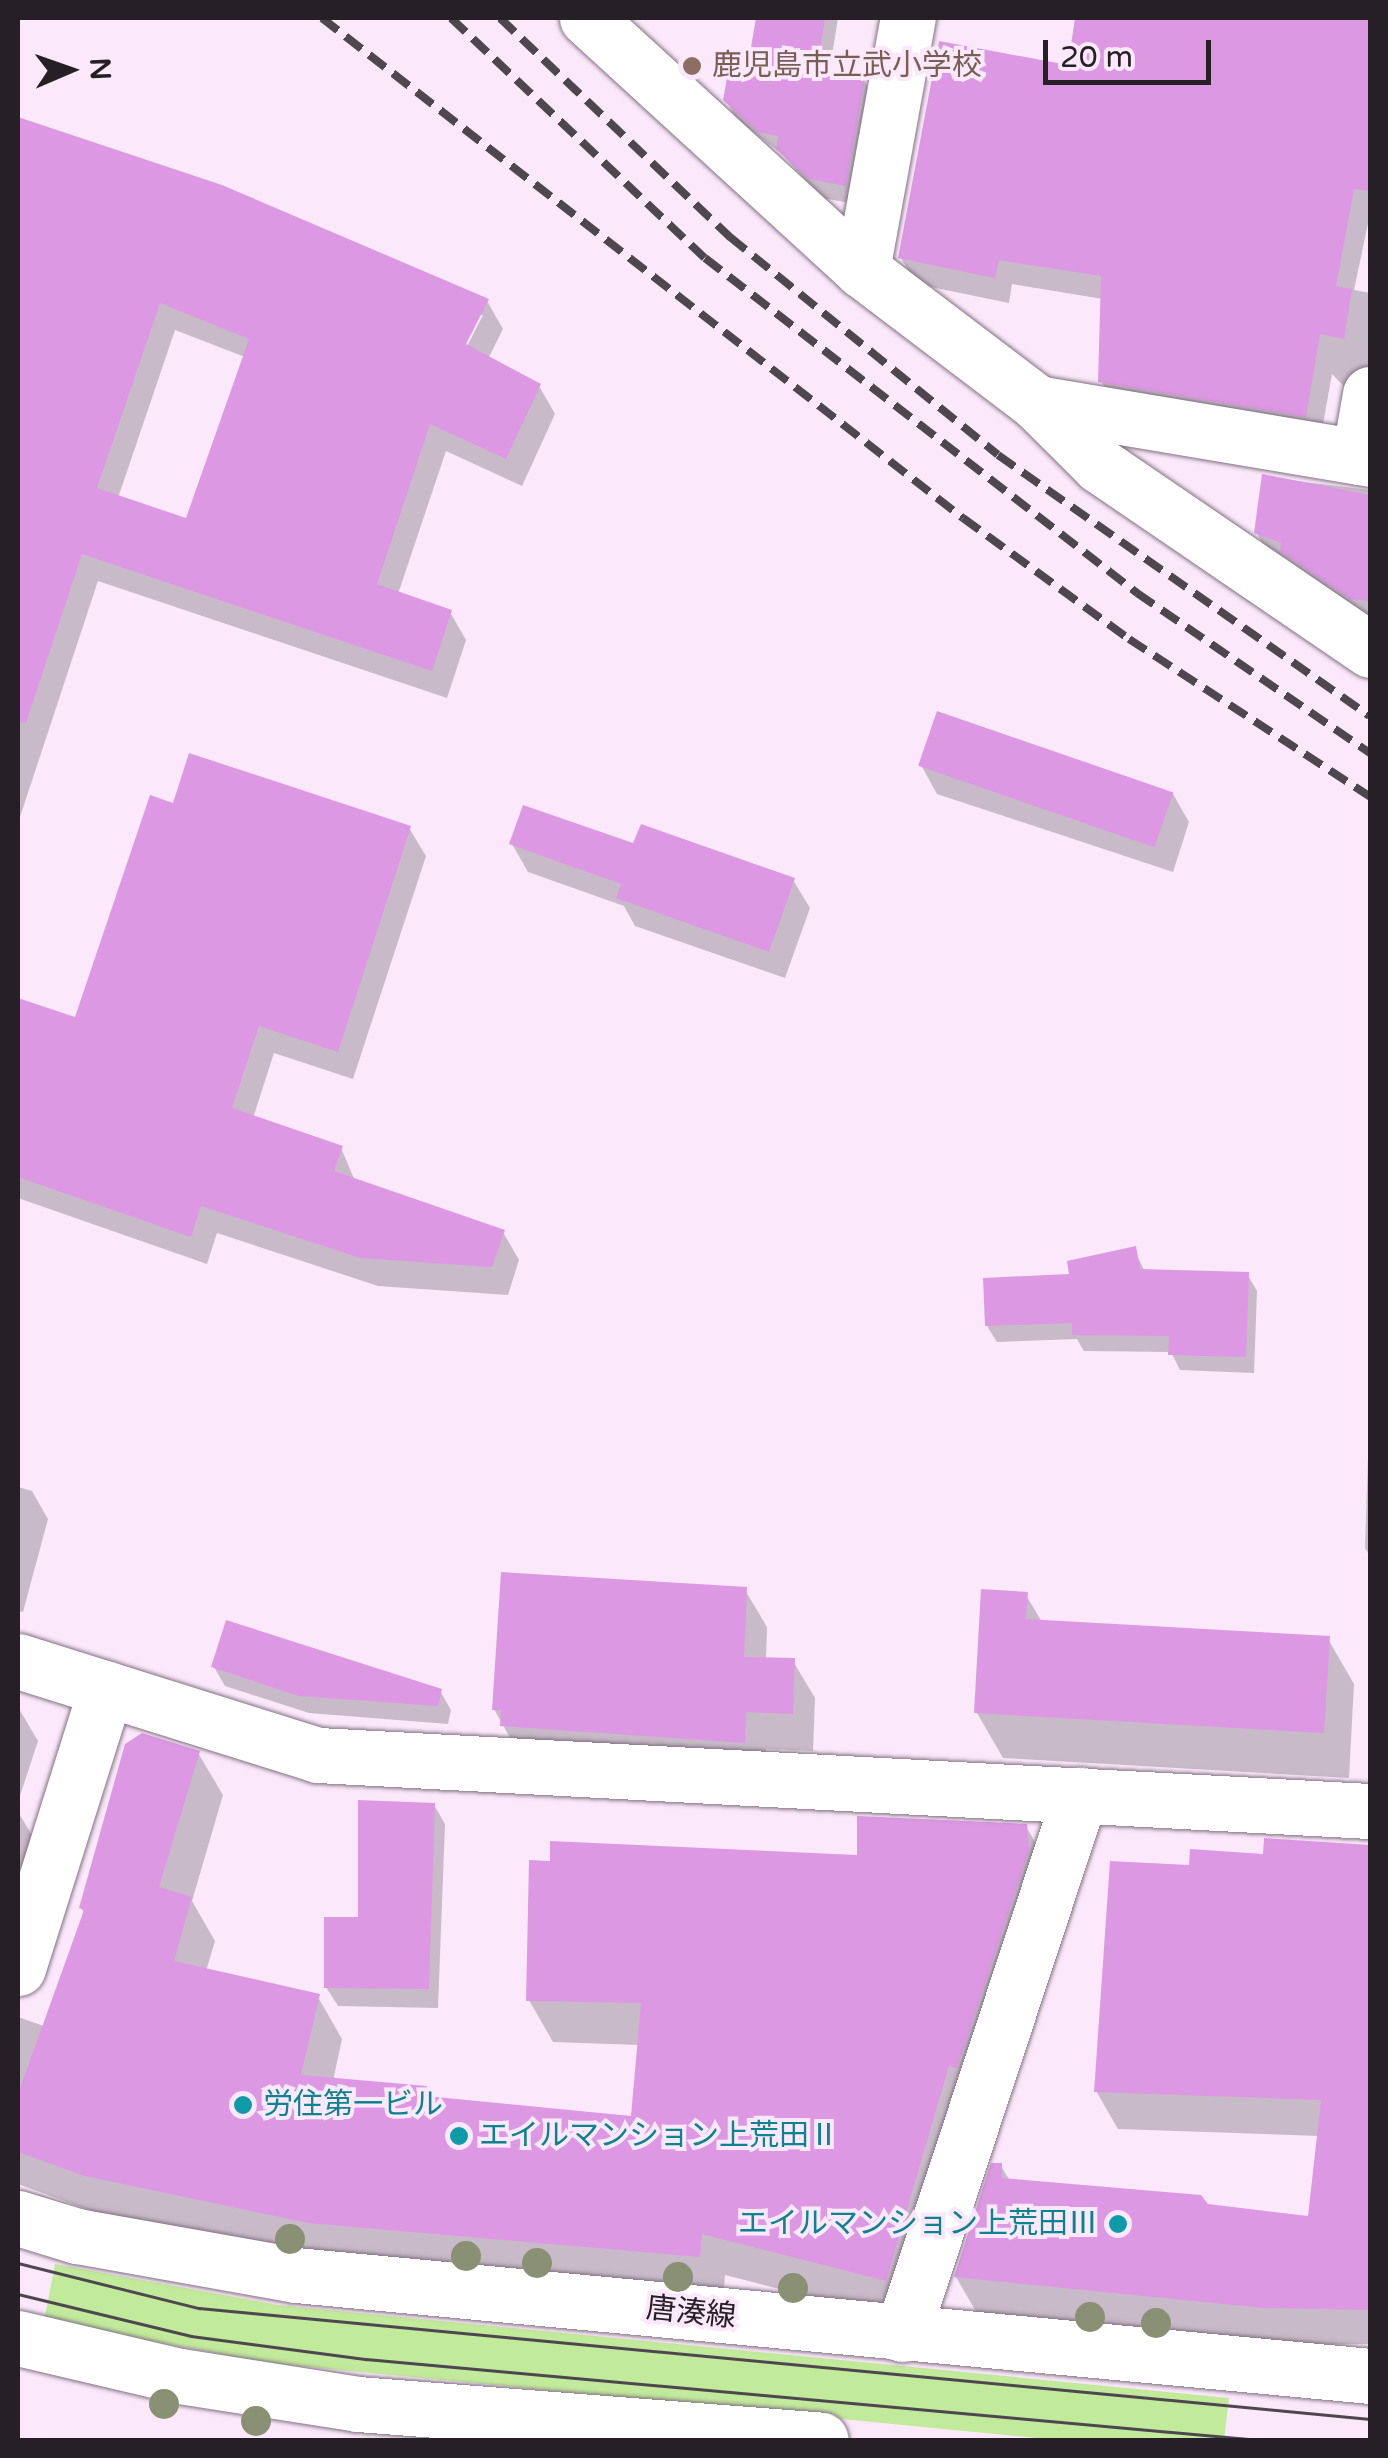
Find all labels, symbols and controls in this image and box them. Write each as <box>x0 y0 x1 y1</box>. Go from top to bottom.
north arrow <box>20 20 120 120</box>
scale bar <box>1048 20 1216 82</box>
text: 20 m <box>1060 39 1133 76</box>
place label: 鹿児島市立武小学校 <box>712 48 982 84</box>
marker: 鹿児島市立武小学校 <box>681 55 703 77</box>
text: N <box>83 57 117 81</box>
place label: 労住第一ビル <box>263 2087 443 2123</box>
marker: 労住第一ビル <box>232 2094 254 2116</box>
place label: エイルマンション上荒田Ⅱ <box>479 2118 839 2154</box>
marker: エイルマンション上荒田Ⅱ <box>448 2125 470 2147</box>
place label: エイルマンション上荒田Ⅲ <box>738 2206 1098 2242</box>
marker: エイルマンション上荒田Ⅲ <box>1107 2213 1129 2235</box>
street label: 唐湊線 <box>644 2290 738 2336</box>

